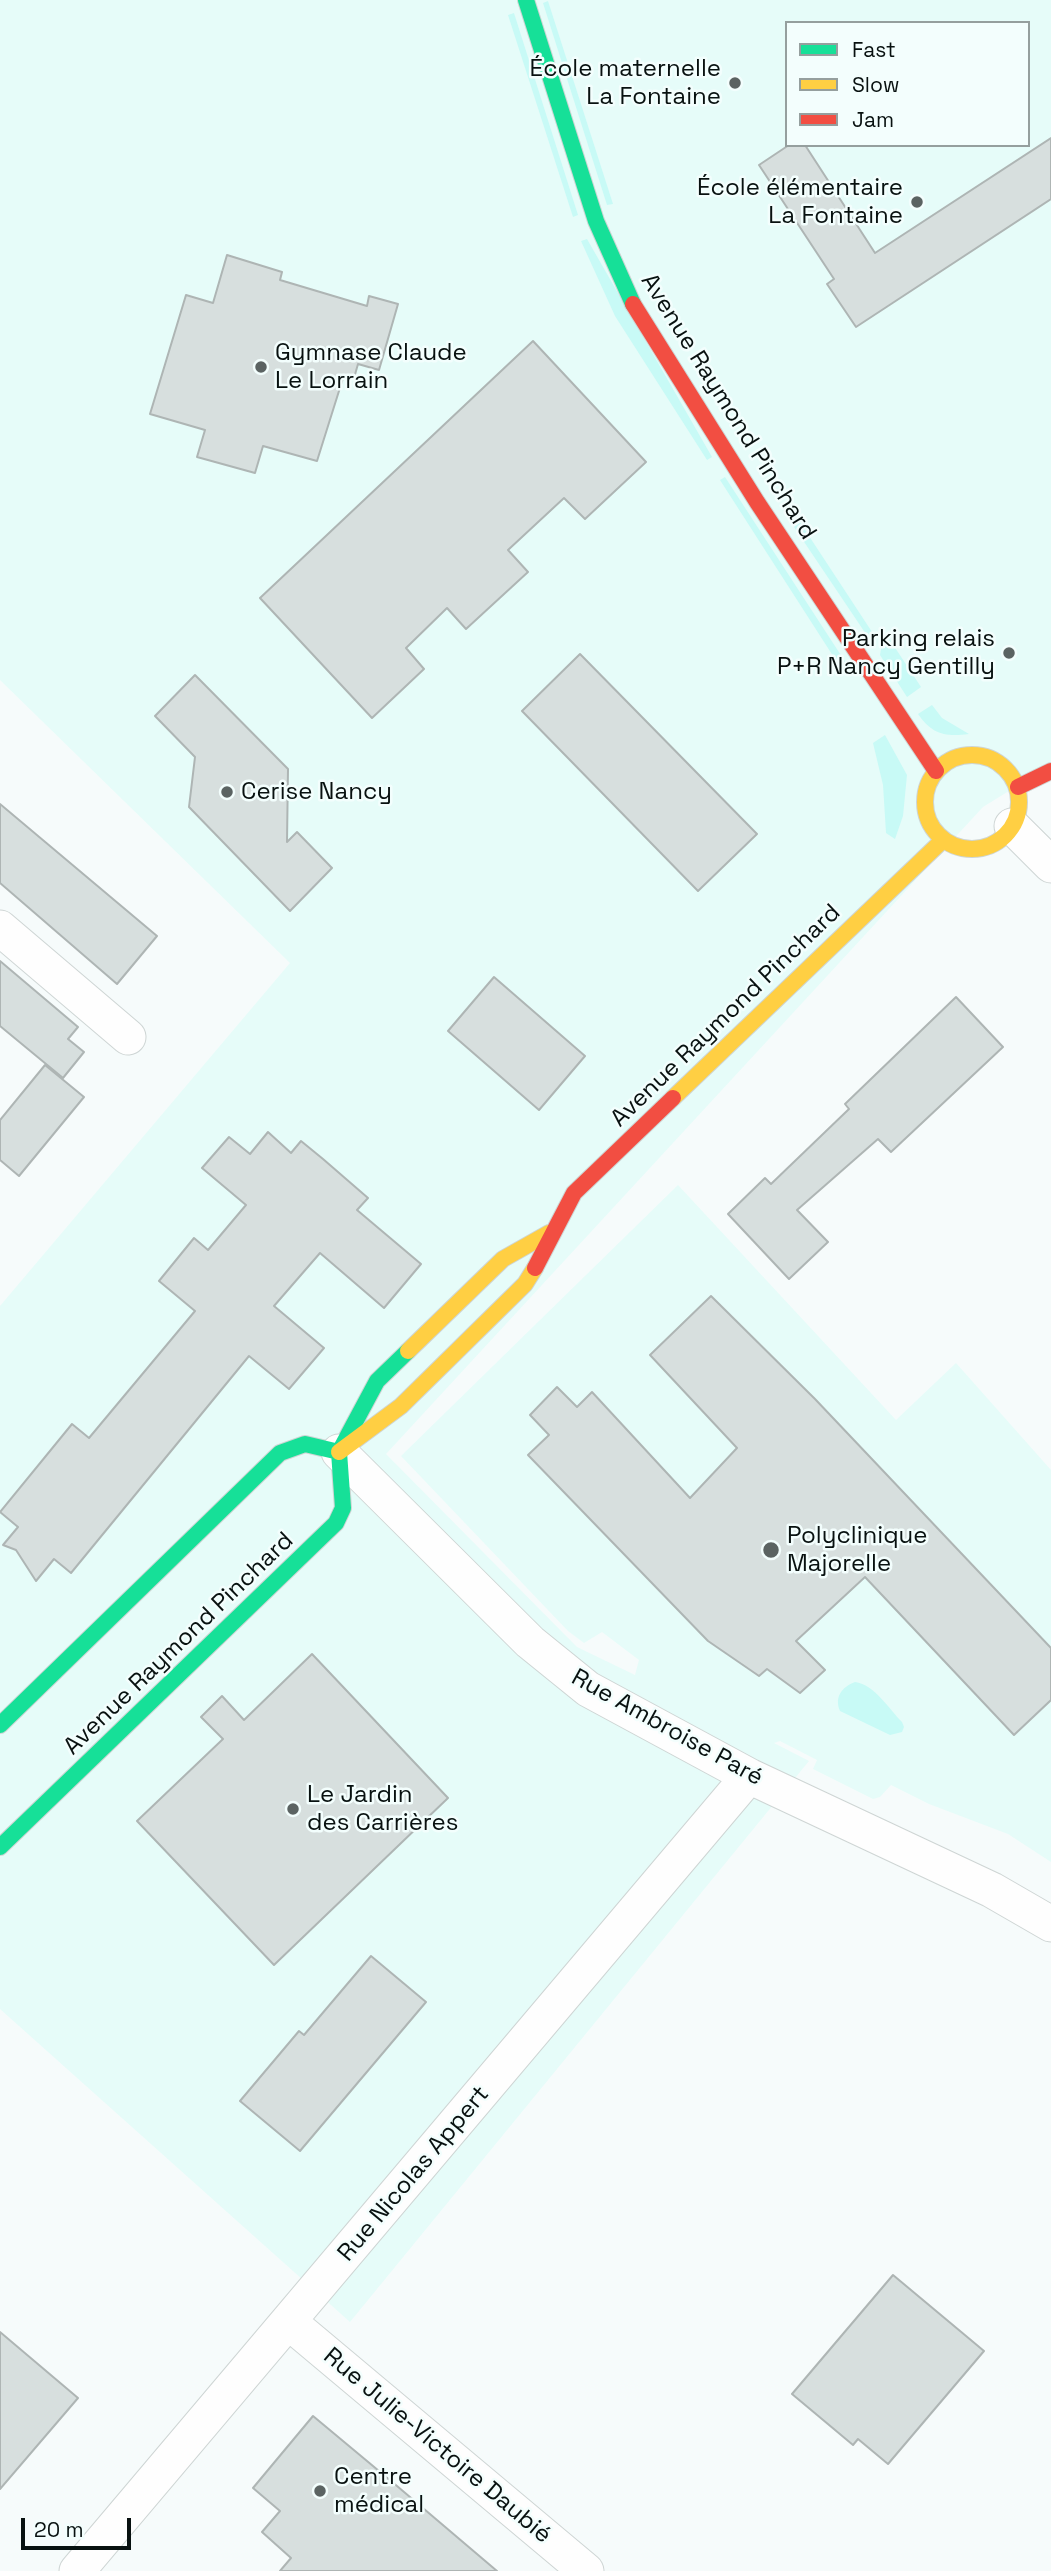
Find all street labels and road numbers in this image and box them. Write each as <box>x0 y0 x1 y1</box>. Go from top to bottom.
street label: Avenue Raymond Pinchard <box>634 269 822 545</box>
street label: Avenue Raymond Pinchard <box>605 899 847 1133</box>
street label: Avenue Raymond Pinchard <box>58 1527 300 1761</box>
street label: Rue Ambroise Paré <box>566 1663 768 1793</box>
street label: Rue Nicolas Appert <box>332 2081 496 2267</box>
street label: Rue Julie-Victoire Daubié <box>317 2342 557 2550</box>

